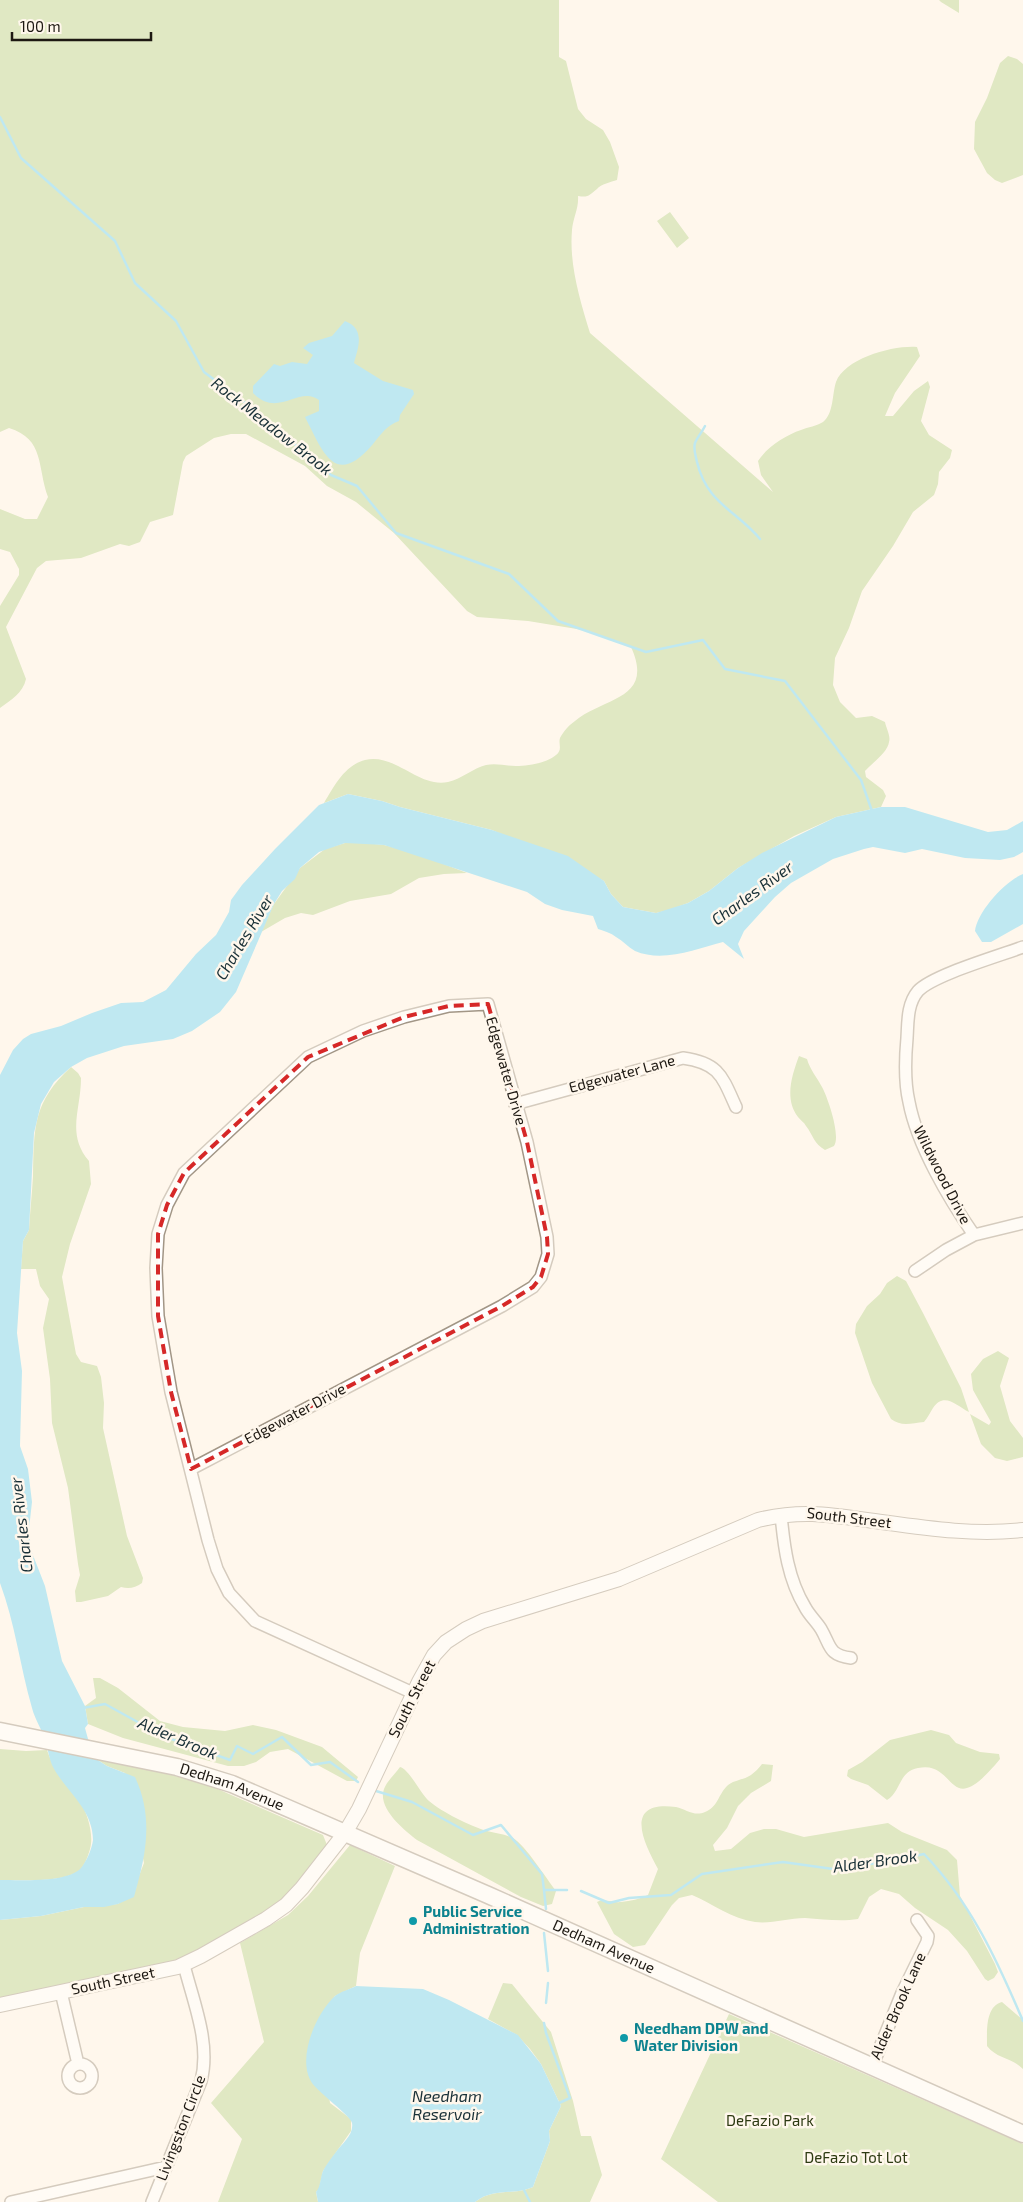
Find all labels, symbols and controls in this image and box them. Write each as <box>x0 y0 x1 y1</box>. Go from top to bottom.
scale bar <box>12 10 151 42</box>
text: 100 m <box>20 17 61 35</box>
water label: Rock Meadow Brook <box>208 373 336 479</box>
water label: Charles River <box>707 856 797 929</box>
water label: Charles River <box>211 890 277 983</box>
street label: Edgewater Drive <box>483 1014 531 1127</box>
street label: Edgewater Lane <box>567 1050 677 1096</box>
street label: Wildwood Drive <box>910 1122 975 1227</box>
street label: Edgewater Drive <box>241 1379 348 1447</box>
water label: Charles River <box>5 1476 36 1574</box>
street label: South Street <box>806 1503 893 1531</box>
street label: South Street <box>384 1656 439 1740</box>
water label: Alder Brook <box>135 1712 221 1763</box>
street label: Dedham Avenue <box>178 1758 287 1814</box>
water label: Alder Brook <box>831 1845 918 1876</box>
place label: Public Service Administration <box>423 1902 529 1937</box>
marker: Public Service Administration <box>407 1915 419 1927</box>
street label: Dedham Avenue <box>550 1915 658 1976</box>
street label: Alder Brook Lane <box>865 1949 929 2062</box>
street label: South Street <box>69 1962 156 1998</box>
place label: Needham DPW and Water Division <box>634 2019 769 2054</box>
marker: Needham DPW and Water Division <box>618 2032 630 2044</box>
street label: Livingston Circle <box>152 2072 209 2183</box>
water label: Needham Reservoir <box>412 2086 482 2123</box>
park label: DeFazio Park <box>726 2111 814 2129</box>
park label: DeFazio Tot Lot <box>804 2148 908 2166</box>

